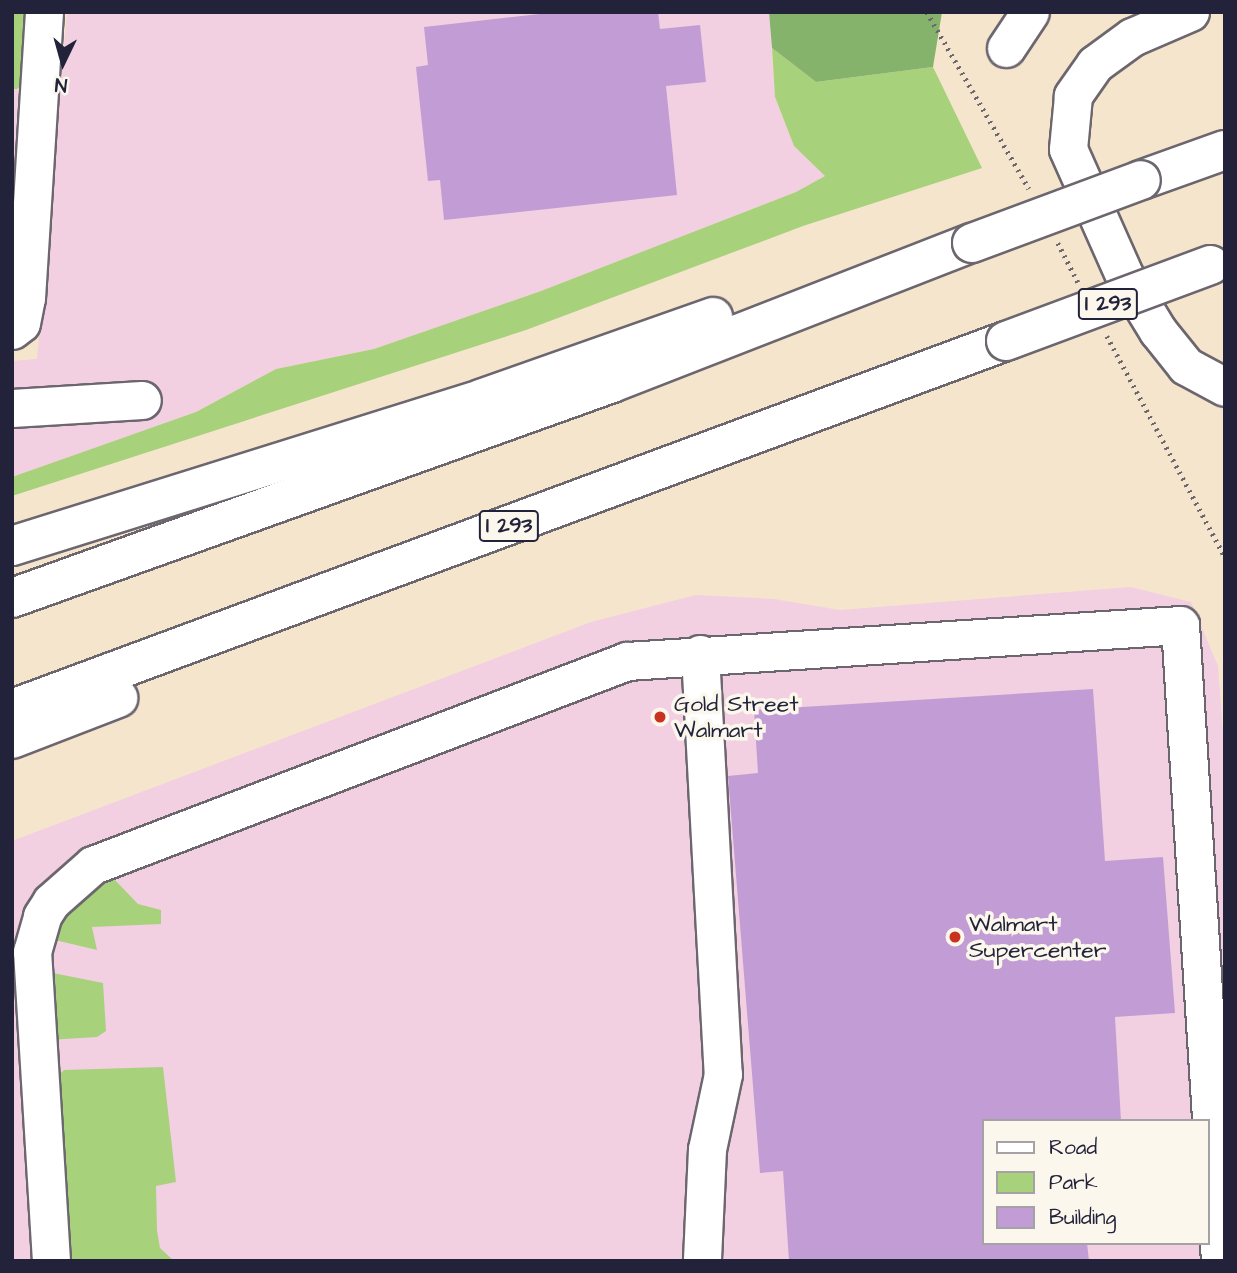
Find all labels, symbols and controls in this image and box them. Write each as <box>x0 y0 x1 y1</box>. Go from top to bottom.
north arrow <box>28 28 98 98</box>
text: N <box>54 70 68 98</box>
road number: I 293 <box>1076 286 1140 322</box>
road number: I 293 <box>477 508 540 544</box>
place label: Gold Street Walmart <box>674 690 798 744</box>
marker: Gold Street Walmart <box>652 709 668 725</box>
place label: Walmart Supercenter <box>969 910 1106 964</box>
marker: Walmart Supercenter <box>947 929 963 945</box>
legend <box>982 1119 1209 1245</box>
text: Road <box>1049 1133 1097 1162</box>
text: Park <box>1049 1168 1098 1197</box>
text: Building <box>1049 1203 1116 1232</box>

